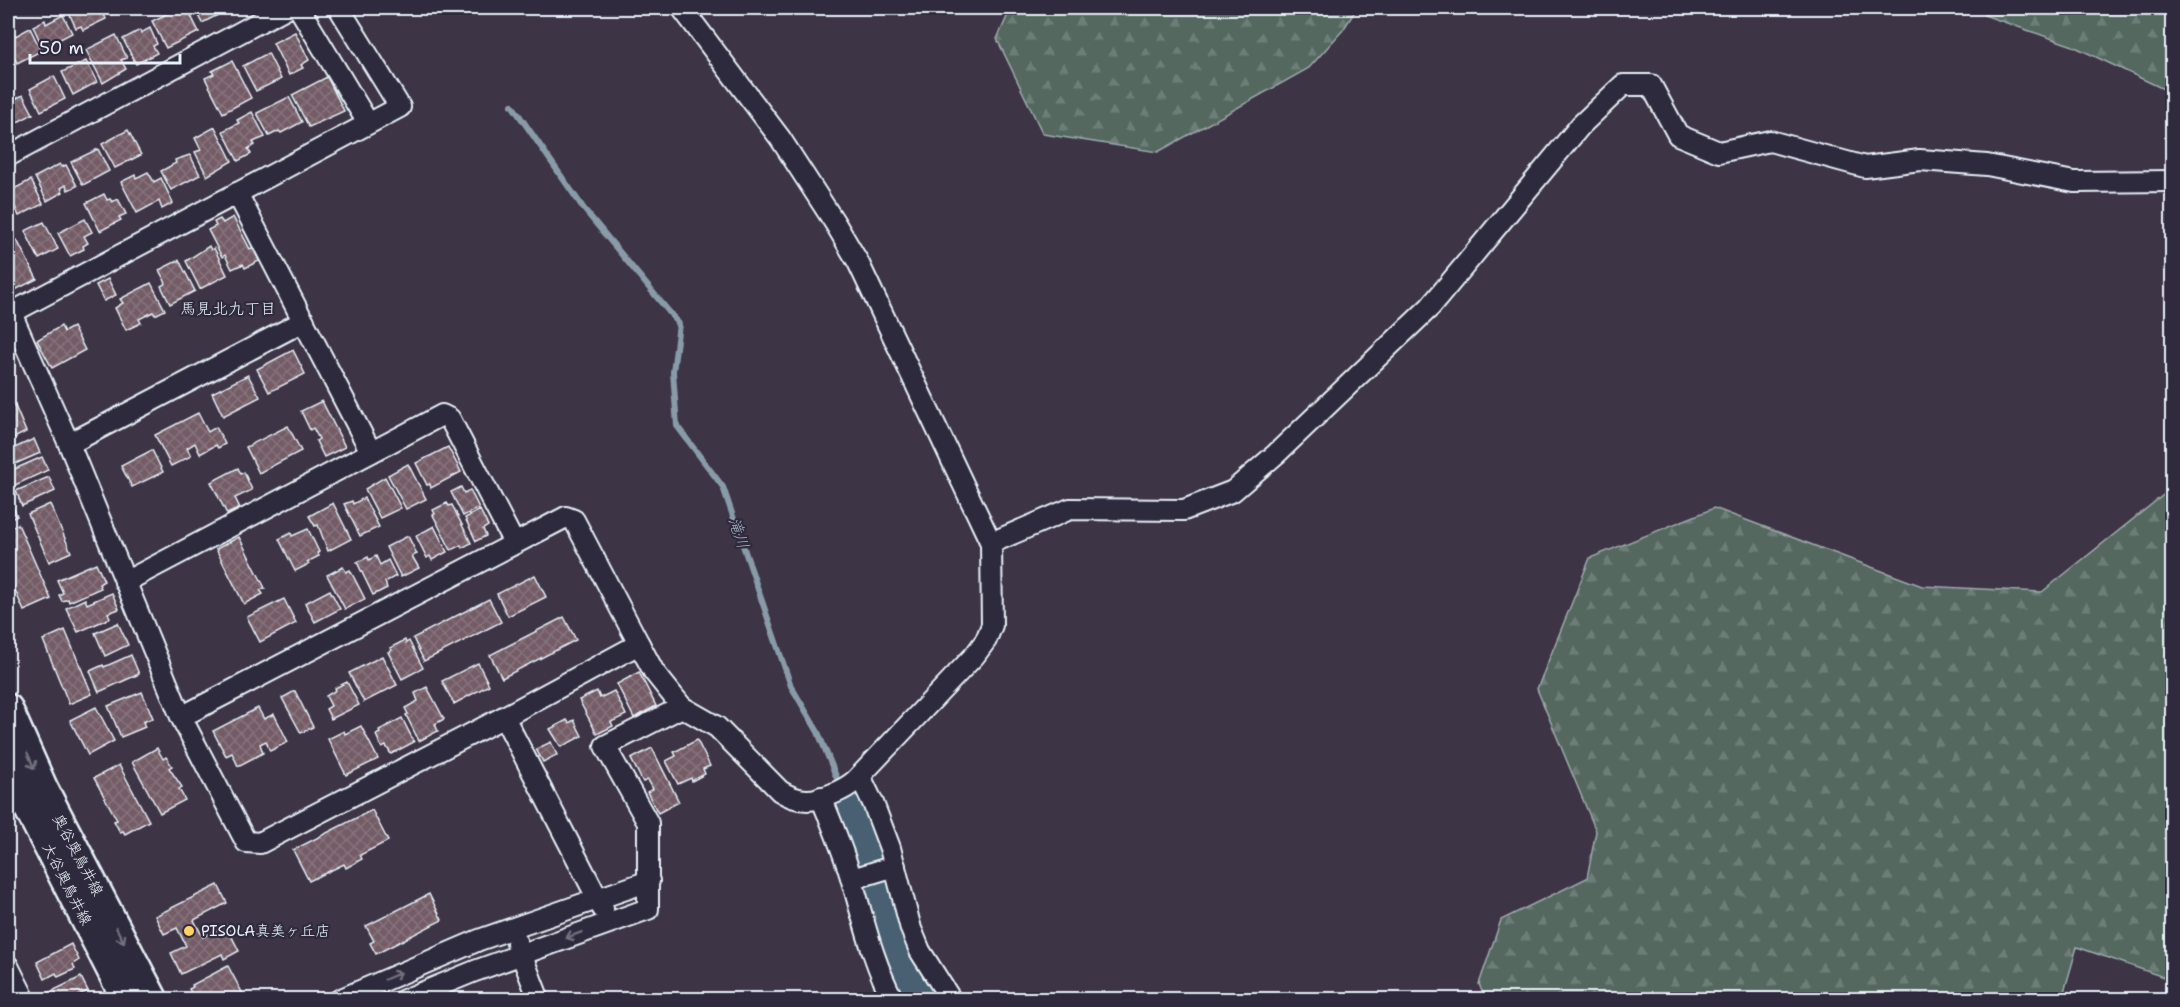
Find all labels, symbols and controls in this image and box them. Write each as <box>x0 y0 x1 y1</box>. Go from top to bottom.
scale bar <box>30 27 180 65</box>
text: 50 m <box>39 36 84 60</box>
district label: 馬見北九丁目 <box>180 298 276 319</box>
water label: 滝川 <box>724 514 754 552</box>
one-way arrow <box>26 752 38 770</box>
street label: 奥谷奥鳥井線 <box>48 811 108 899</box>
street label: 大谷奥鳥井線 <box>38 839 96 929</box>
place label: PISOLA真美ヶ丘店 <box>201 921 330 941</box>
marker: PISOLA真美ヶ丘店 <box>182 924 196 938</box>
one-way arrow <box>114 926 126 943</box>
one-way arrow <box>565 931 583 942</box>
one-way arrow <box>383 969 401 981</box>

